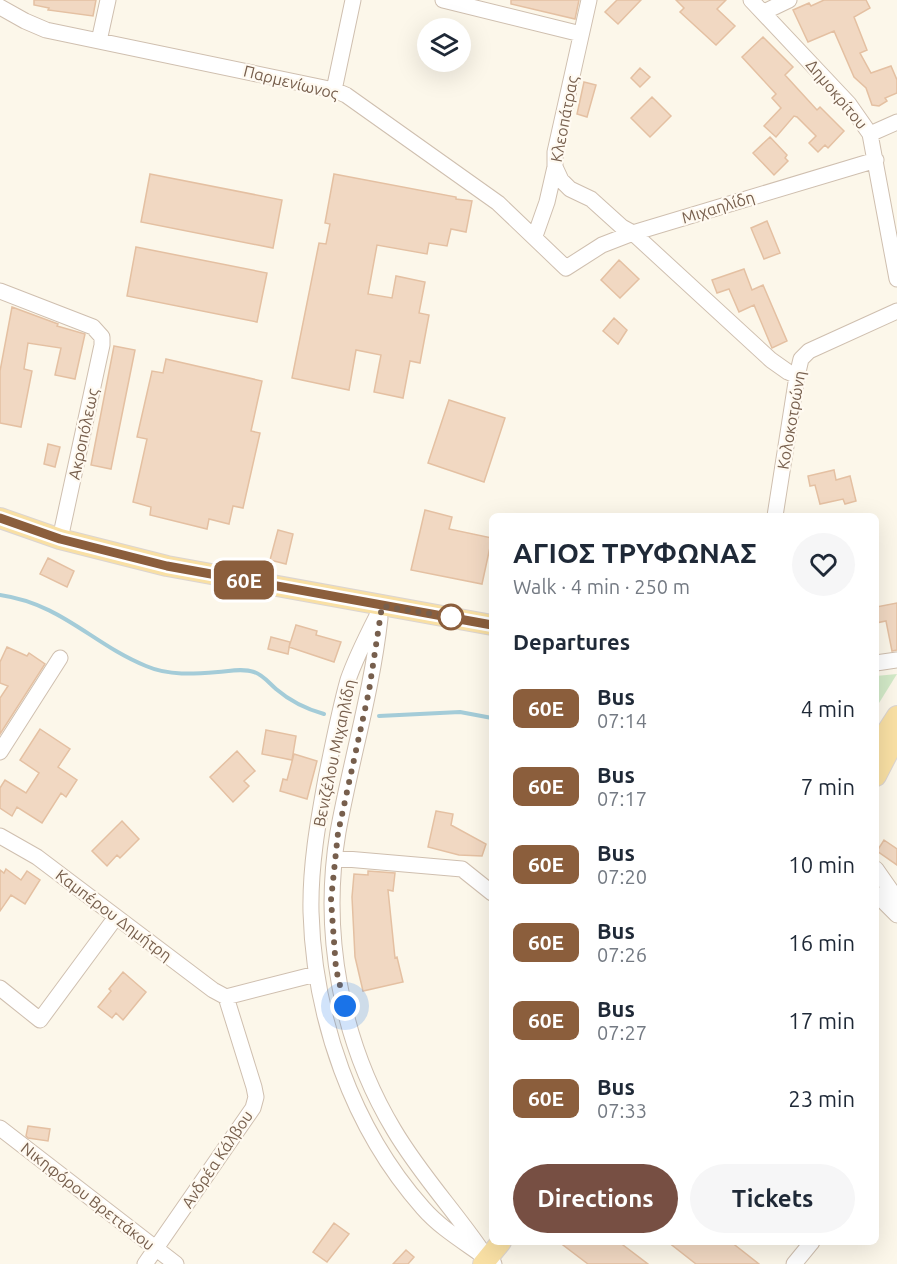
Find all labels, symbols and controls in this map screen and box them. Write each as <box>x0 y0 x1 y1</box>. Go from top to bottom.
map controls <box>417 18 471 72</box>
button: layers <box>417 18 471 72</box>
street label: Δημοκρίτου <box>803 56 871 132</box>
street label: Παρμενίωνος <box>242 62 340 103</box>
street label: Κλεοπάτρας <box>547 74 582 164</box>
street label: Μιχαηλίδη <box>679 187 757 227</box>
street label: Κολοκοτρώνη <box>773 369 809 471</box>
street label: Ακροπόλεως <box>65 387 102 481</box>
button: heart <box>792 533 855 596</box>
text: ΑΓΙΟΣ ΤΡΥΦΩΝΑΣ <box>513 537 757 568</box>
line badge: 60Ε <box>210 560 278 600</box>
text: 60Ε <box>226 568 262 592</box>
text: Walk · 4 min · 250 m <box>513 575 690 598</box>
unlabelled marker <box>438 604 464 630</box>
text: Departures <box>513 629 630 654</box>
street label: Βενιζέλου Μιχαηλίδη <box>310 678 359 829</box>
text: Bus <box>597 684 635 709</box>
text: 60Ε <box>528 696 564 720</box>
text: 4 min <box>801 696 855 721</box>
text: 07:14 <box>597 709 647 732</box>
text: Bus <box>597 762 635 787</box>
text: 60Ε <box>528 774 564 798</box>
text: 7 min <box>801 774 855 799</box>
text: 07:17 <box>597 787 647 810</box>
text: Bus <box>597 840 635 865</box>
text: 60Ε <box>528 852 564 876</box>
text: 10 min <box>788 852 855 877</box>
text: 07:20 <box>597 865 647 888</box>
street label: Καμπέρου Δημήτρη <box>53 866 175 964</box>
text: Bus <box>597 918 635 943</box>
text: 60Ε <box>528 930 564 954</box>
text: 16 min <box>788 930 855 955</box>
text: 07:26 <box>597 943 647 966</box>
your location <box>330 991 360 1021</box>
text: Bus <box>597 996 635 1021</box>
text: 60Ε <box>528 1008 564 1032</box>
text: 17 min <box>788 1008 855 1033</box>
text: 07:27 <box>597 1021 647 1044</box>
text: Bus <box>597 1074 635 1099</box>
text: 60Ε <box>528 1086 564 1110</box>
text: 23 min <box>788 1086 855 1111</box>
text: 07:33 <box>597 1099 647 1122</box>
street label: Ανδρέα Κάλβου <box>178 1107 256 1211</box>
street label: Νικηφόρου Βρεττάκου <box>18 1138 158 1254</box>
button: Directions <box>513 1164 678 1233</box>
button: Tickets <box>690 1164 855 1233</box>

